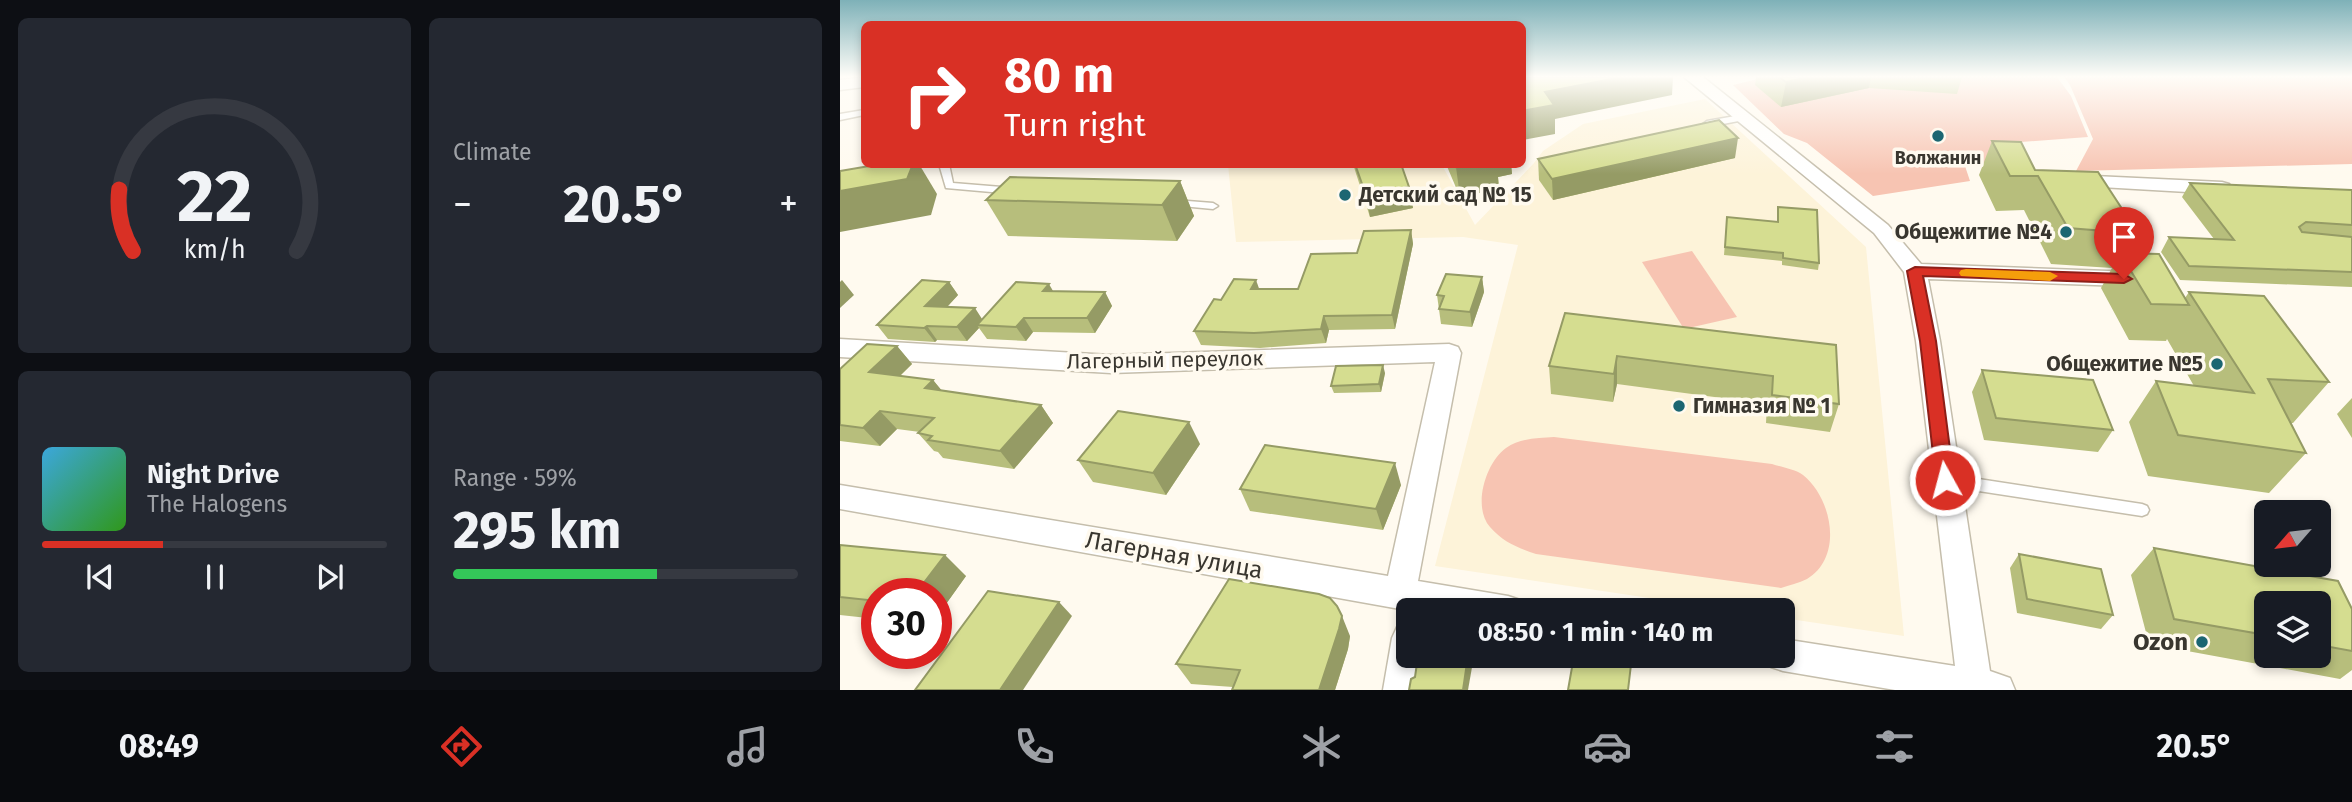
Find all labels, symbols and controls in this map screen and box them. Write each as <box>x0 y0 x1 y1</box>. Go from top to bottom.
text: 80 m <box>1004 46 1114 105</box>
icon: right <box>889 49 980 140</box>
text: Turn right <box>1004 106 1146 144</box>
marker: Волжанин <box>1930 128 1946 144</box>
text: Climate <box>453 138 532 166</box>
place label: Волжанин <box>1895 147 1981 169</box>
text: 22 <box>177 154 252 241</box>
text: 20.5° <box>563 173 688 236</box>
text: − <box>453 181 472 227</box>
text: + <box>779 181 798 227</box>
place label: Детский сад № 15 <box>1358 182 1532 208</box>
marker: Детский сад № 15 <box>1337 187 1353 203</box>
pin <box>2094 207 2154 279</box>
icon: arrive <box>2105 218 2143 256</box>
place label: Общежитие №4 <box>1895 219 2052 245</box>
marker: Общежитие №4 <box>2058 224 2074 240</box>
text: km/h <box>184 235 245 265</box>
street label: Лагерный переулок <box>1066 345 1264 375</box>
place label: Общежитие №5 <box>2046 351 2203 377</box>
marker: Общежитие №5 <box>2209 356 2225 372</box>
place label: Гимназия № 1 <box>1693 393 1830 419</box>
marker: Гимназия № 1 <box>1671 398 1687 414</box>
position arrow <box>1908 443 1982 517</box>
text: Night Drive <box>147 459 279 490</box>
text: Range · 59% <box>453 464 577 492</box>
text: The Halogens <box>147 490 287 518</box>
text: 295 km <box>453 499 621 562</box>
north arrow <box>2254 500 2331 578</box>
map controls <box>2254 500 2331 668</box>
street label: Лагерная улица <box>1083 526 1265 584</box>
icon: previous <box>81 558 119 596</box>
icon: pause <box>196 558 234 596</box>
icon: next <box>311 558 349 596</box>
speed limit sign: 30 <box>861 578 952 669</box>
button: layers <box>2254 591 2331 668</box>
text: 08:50 · 1 min · 140 m <box>1478 617 1713 648</box>
place label: Ozon <box>2133 628 2188 656</box>
marker: Ozon <box>2194 634 2210 650</box>
icon: directions <box>437 722 486 771</box>
icon: music <box>723 722 772 771</box>
icon: phone <box>1010 722 1059 771</box>
icon: climate <box>1297 722 1346 771</box>
icon: car <box>1583 722 1632 771</box>
icon: filters <box>1870 722 1919 771</box>
text: 08:49 <box>119 727 199 765</box>
text: 20.5° <box>2156 727 2233 765</box>

